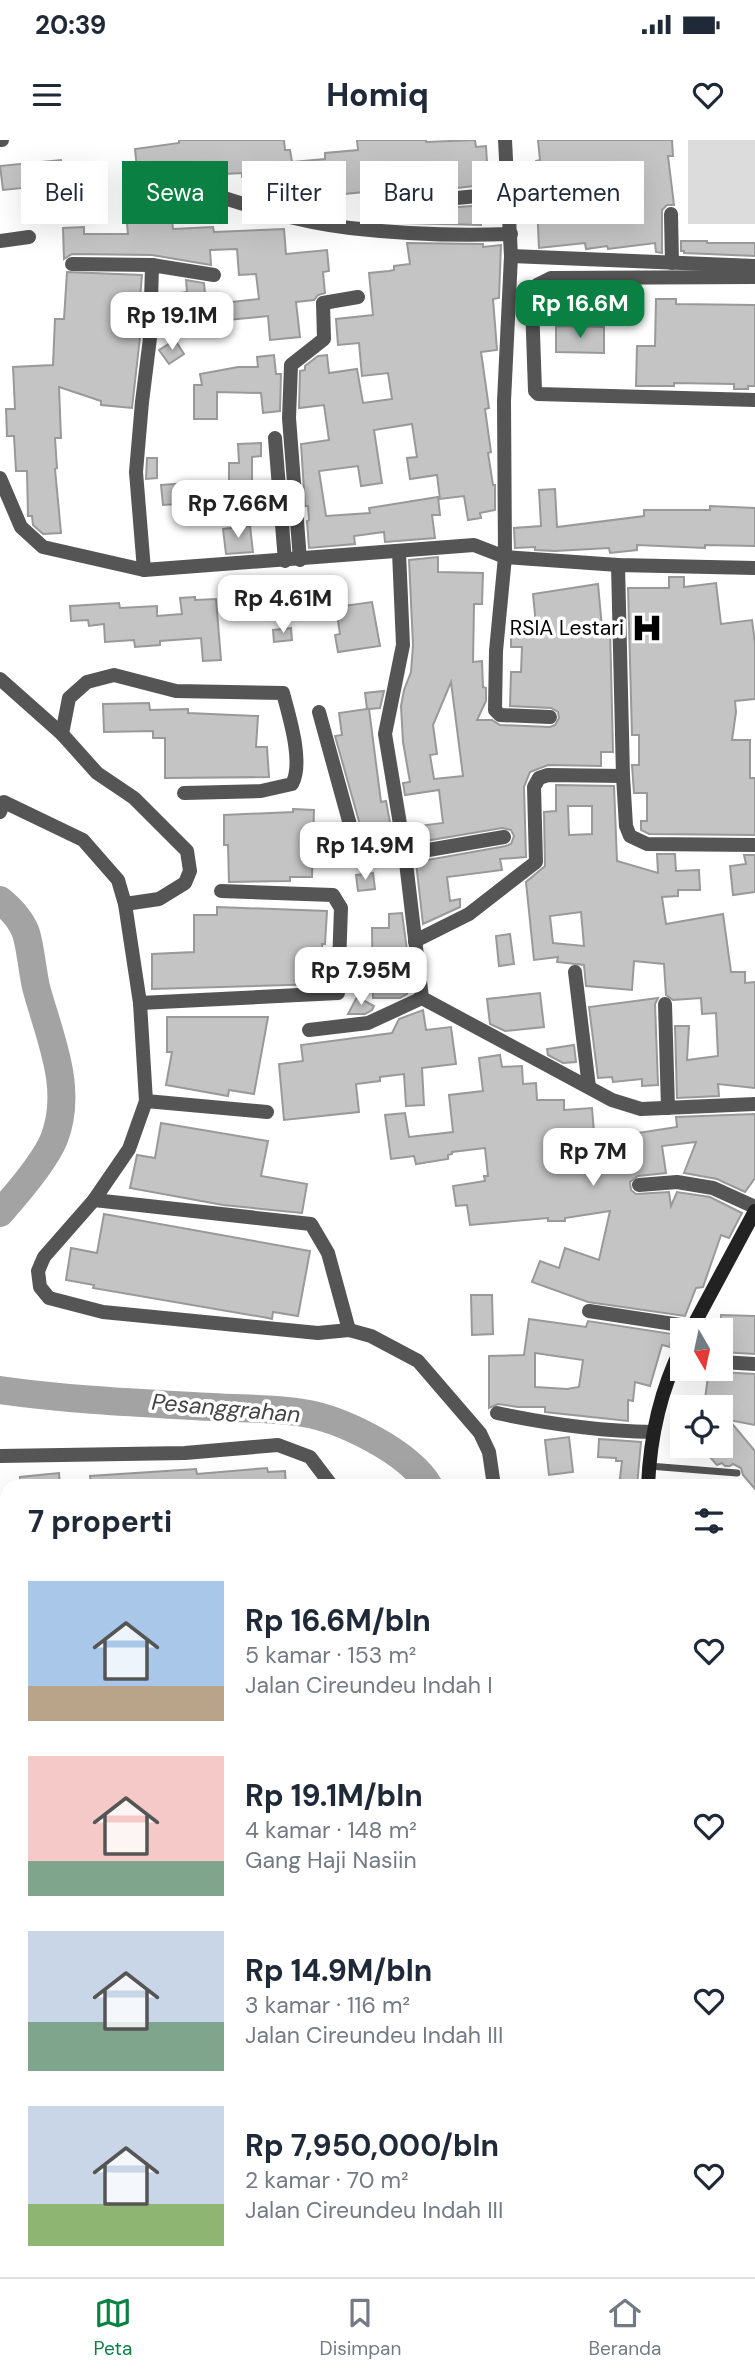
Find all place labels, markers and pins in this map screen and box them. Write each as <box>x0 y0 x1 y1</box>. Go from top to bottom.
pin: Rp 16.6M <box>508 280 652 340</box>
pin: Rp 19.1M <box>100 292 244 352</box>
pin: Rp 7.66M <box>166 480 310 540</box>
pin: Rp 4.61M <box>211 575 355 635</box>
hospital icon: RSIA Lestari <box>630 611 664 645</box>
place label: RSIA Lestari <box>510 614 624 642</box>
pin: Rp 14.9M <box>293 822 437 882</box>
pin: Rp 7.95M <box>289 948 433 1007</box>
pin: Rp 7M <box>544 1128 642 1188</box>

